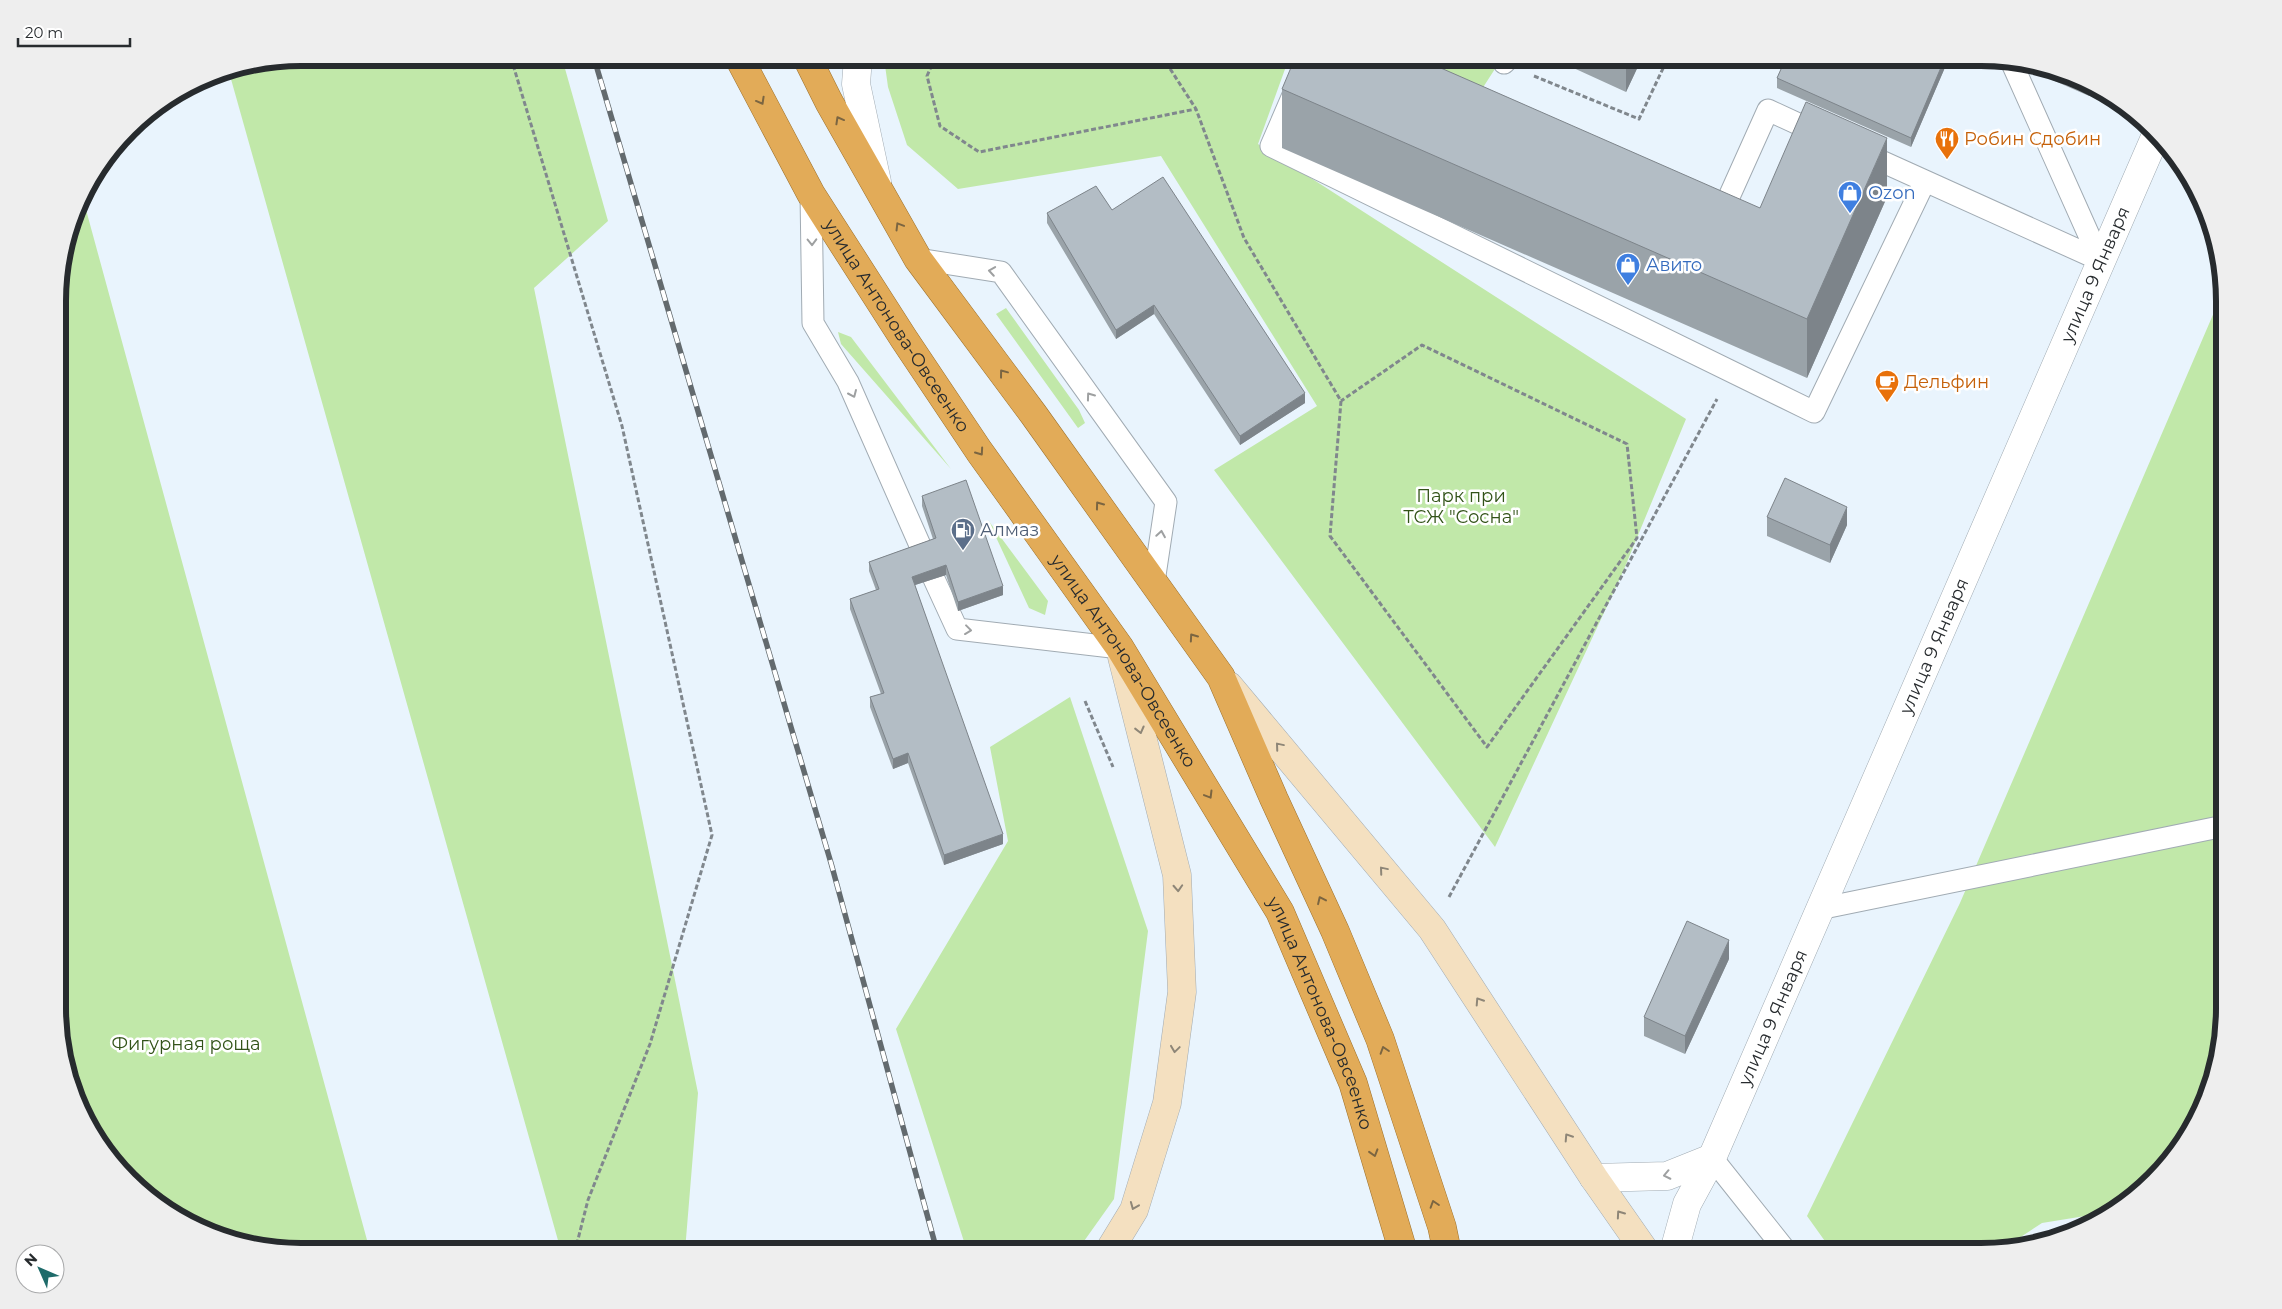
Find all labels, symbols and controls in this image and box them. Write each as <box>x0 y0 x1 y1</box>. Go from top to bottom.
scale bar <box>18 15 130 47</box>
text: 20 m <box>25 23 63 42</box>
one-way arrow <box>755 95 765 104</box>
one-way arrow <box>835 117 845 126</box>
restaurant icon: Робин Сдобин <box>1934 126 1960 160</box>
place label: Робин Сдобин <box>1964 128 2101 150</box>
shop icon: Ozon <box>1837 180 1863 214</box>
place label: Ozon <box>1868 182 1916 204</box>
street label: улица 9 Января <box>2056 203 2135 347</box>
street label: улица Антонова-Овсеенко <box>818 214 974 437</box>
one-way arrow <box>895 223 905 232</box>
one-way arrow <box>807 239 817 247</box>
shop icon: Авито <box>1615 252 1641 286</box>
place label: Авито <box>1646 254 1702 276</box>
one-way arrow <box>987 266 996 276</box>
cafe icon: Дельфин <box>1874 369 1900 403</box>
one-way arrow <box>1001 370 1009 379</box>
place label: Дельфин <box>1904 371 1989 393</box>
one-way arrow <box>847 389 858 398</box>
one-way arrow <box>1087 392 1096 402</box>
one-way arrow <box>974 446 983 456</box>
park label: Парк при ТСЖ "Сосна" <box>1403 485 1519 528</box>
one-way arrow <box>1096 502 1104 511</box>
fuel station icon: Алмаз <box>950 517 976 551</box>
place label: Алмаз <box>980 519 1039 541</box>
one-way arrow <box>1156 530 1166 538</box>
street label: улица Антонова-Овсеенко <box>1045 549 1201 772</box>
street label: улица 9 Января <box>1894 575 1973 719</box>
one-way arrow <box>964 624 972 635</box>
one-way arrow <box>1190 634 1199 643</box>
one-way arrow <box>1135 725 1145 733</box>
one-way arrow <box>1275 742 1284 751</box>
one-way arrow <box>1203 789 1212 798</box>
one-way arrow <box>1380 867 1389 876</box>
one-way arrow <box>1172 884 1183 892</box>
street label: улица Антонова-Овсеенко <box>1262 892 1377 1133</box>
one-way arrow <box>1317 896 1327 905</box>
street label: улица 9 Января <box>1733 946 1812 1090</box>
one-way arrow <box>1476 997 1485 1007</box>
park label: Фигурная роща <box>111 1033 261 1055</box>
one-way arrow <box>1170 1045 1180 1054</box>
one-way arrow <box>1379 1046 1389 1054</box>
one-way arrow <box>1565 1133 1574 1143</box>
one-way arrow <box>1368 1149 1378 1157</box>
one-way arrow <box>1662 1169 1671 1179</box>
one-way arrow <box>1430 1200 1440 1209</box>
one-way arrow <box>1130 1201 1141 1210</box>
one-way arrow <box>1617 1211 1626 1220</box>
north arrow <box>15 1244 65 1294</box>
text: N <box>20 1249 41 1270</box>

